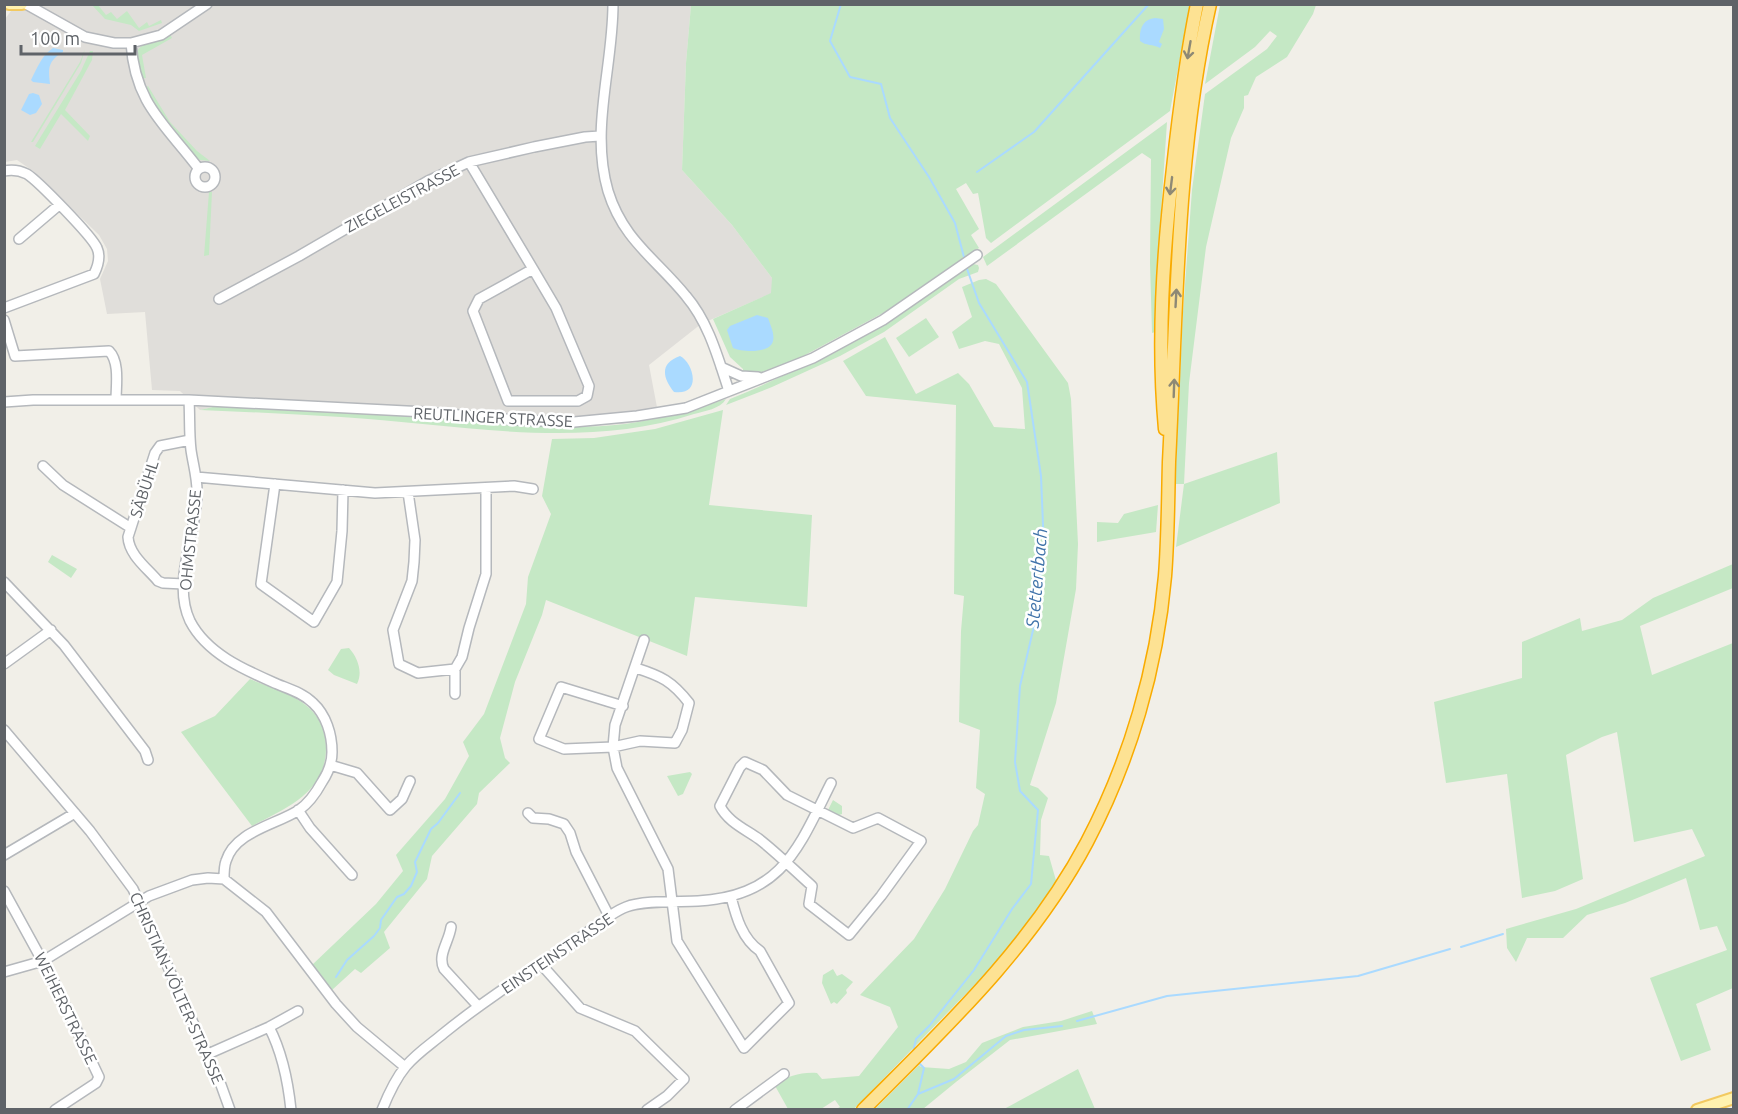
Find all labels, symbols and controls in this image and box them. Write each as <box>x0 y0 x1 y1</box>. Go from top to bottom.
scale bar <box>21 18 135 56</box>
text: 100 m <box>30 28 80 48</box>
one-way arrow <box>1183 40 1194 59</box>
street label: ZIEGELEISTRASSE <box>342 160 462 236</box>
one-way arrow <box>1165 176 1176 196</box>
one-way arrow <box>1171 288 1182 308</box>
one-way arrow <box>1168 379 1179 399</box>
street label: REUTLINGER STRASSE <box>413 404 573 430</box>
street label: SÄBÜHL <box>126 458 162 520</box>
street label: OHMSTRASSE <box>176 489 204 591</box>
water label: Stettertbach <box>1022 527 1050 630</box>
street label: CHRISTIAN-VÖLTER-STRASSE <box>126 889 228 1087</box>
street label: EINSTEINSTRASSE <box>498 909 616 997</box>
street label: WEIHERSTRASSE <box>31 949 101 1067</box>

